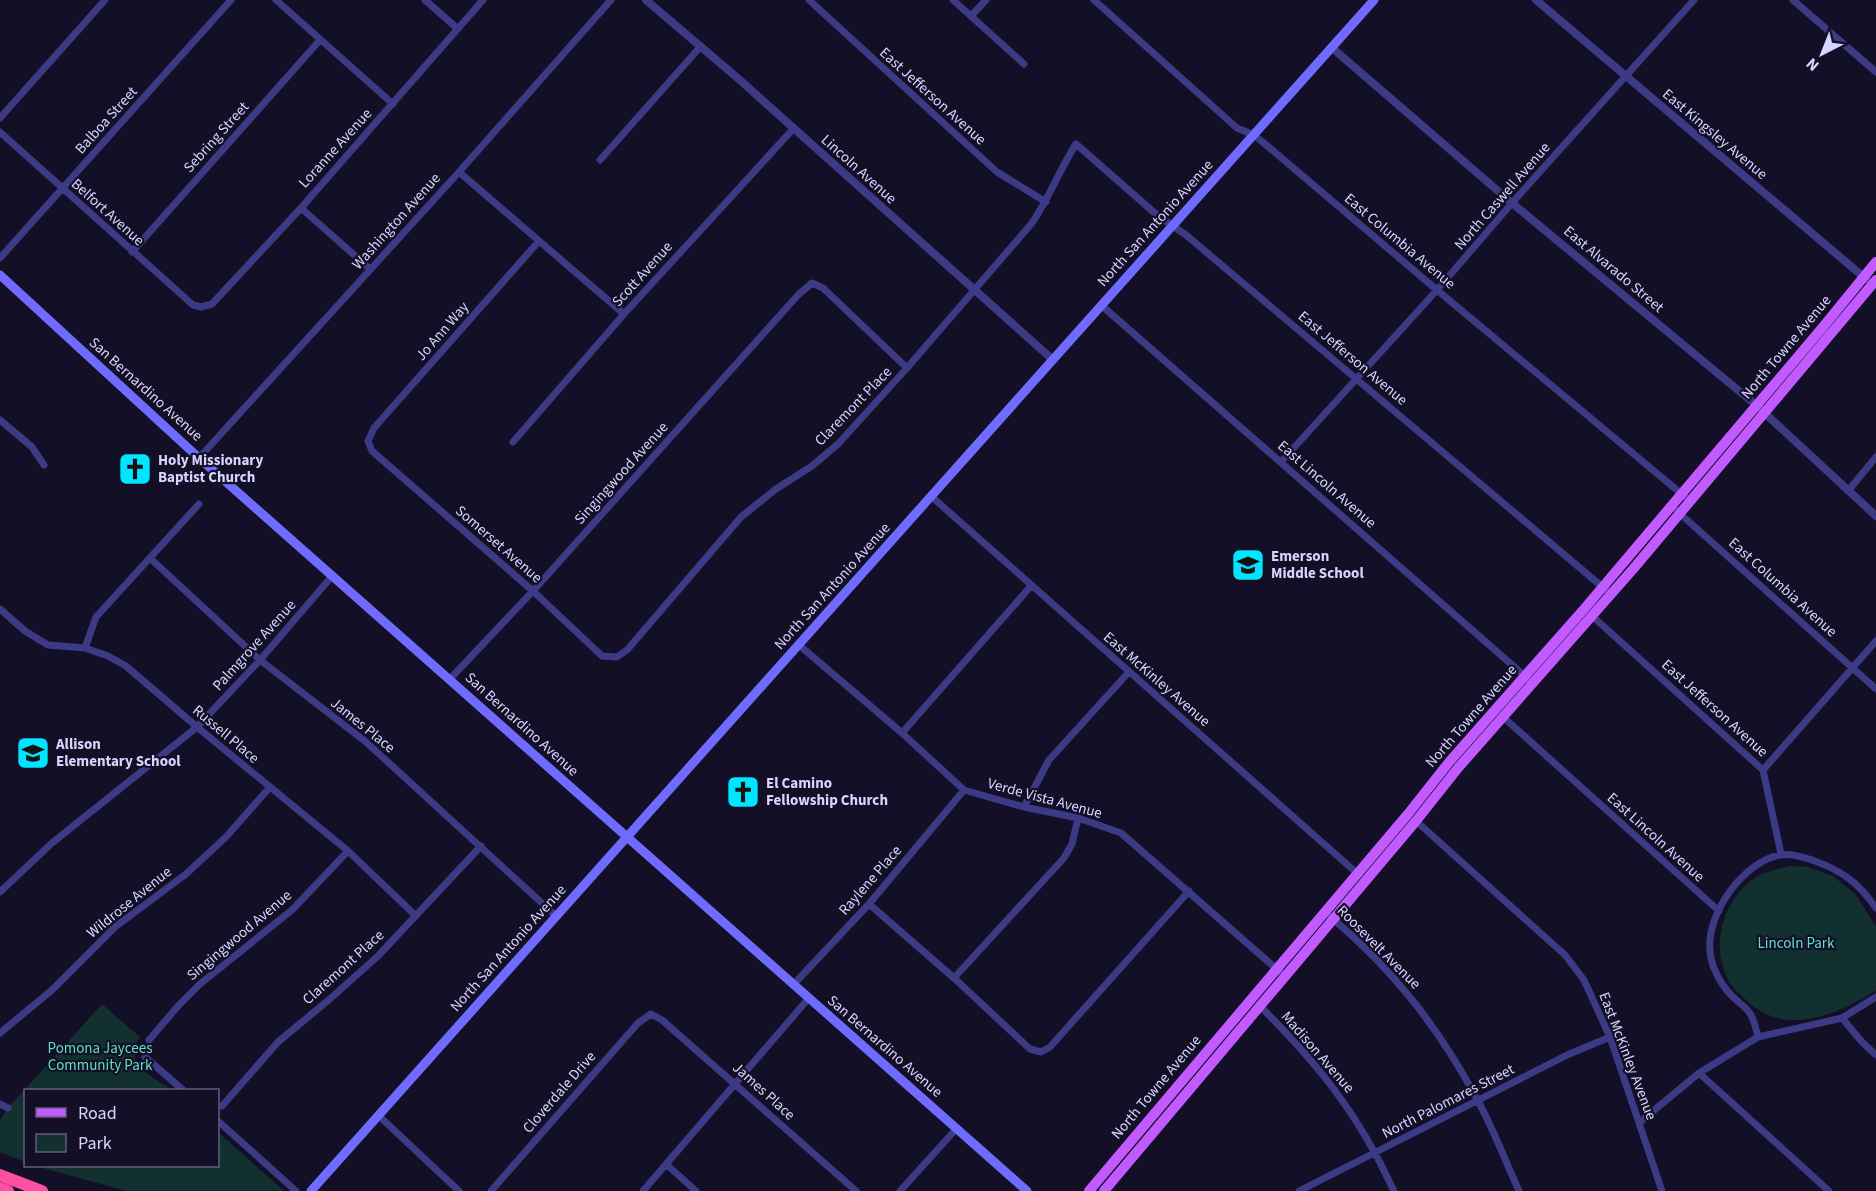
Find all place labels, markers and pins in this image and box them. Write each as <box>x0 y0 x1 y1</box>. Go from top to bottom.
place label: Holy Missionary Baptist Church <box>158 450 263 488</box>
church icon: Holy Missionary Baptist Church <box>117 451 153 487</box>
place label: Emerson Middle School <box>1271 546 1364 584</box>
school or university icon: Emerson Middle School <box>1230 547 1266 583</box>
place label: Allison Elementary School <box>55 734 181 772</box>
school or university icon: Allison Elementary School <box>15 735 51 771</box>
place label: El Camino Fellowship Church <box>766 773 888 811</box>
church icon: El Camino Fellowship Church <box>725 774 761 810</box>

